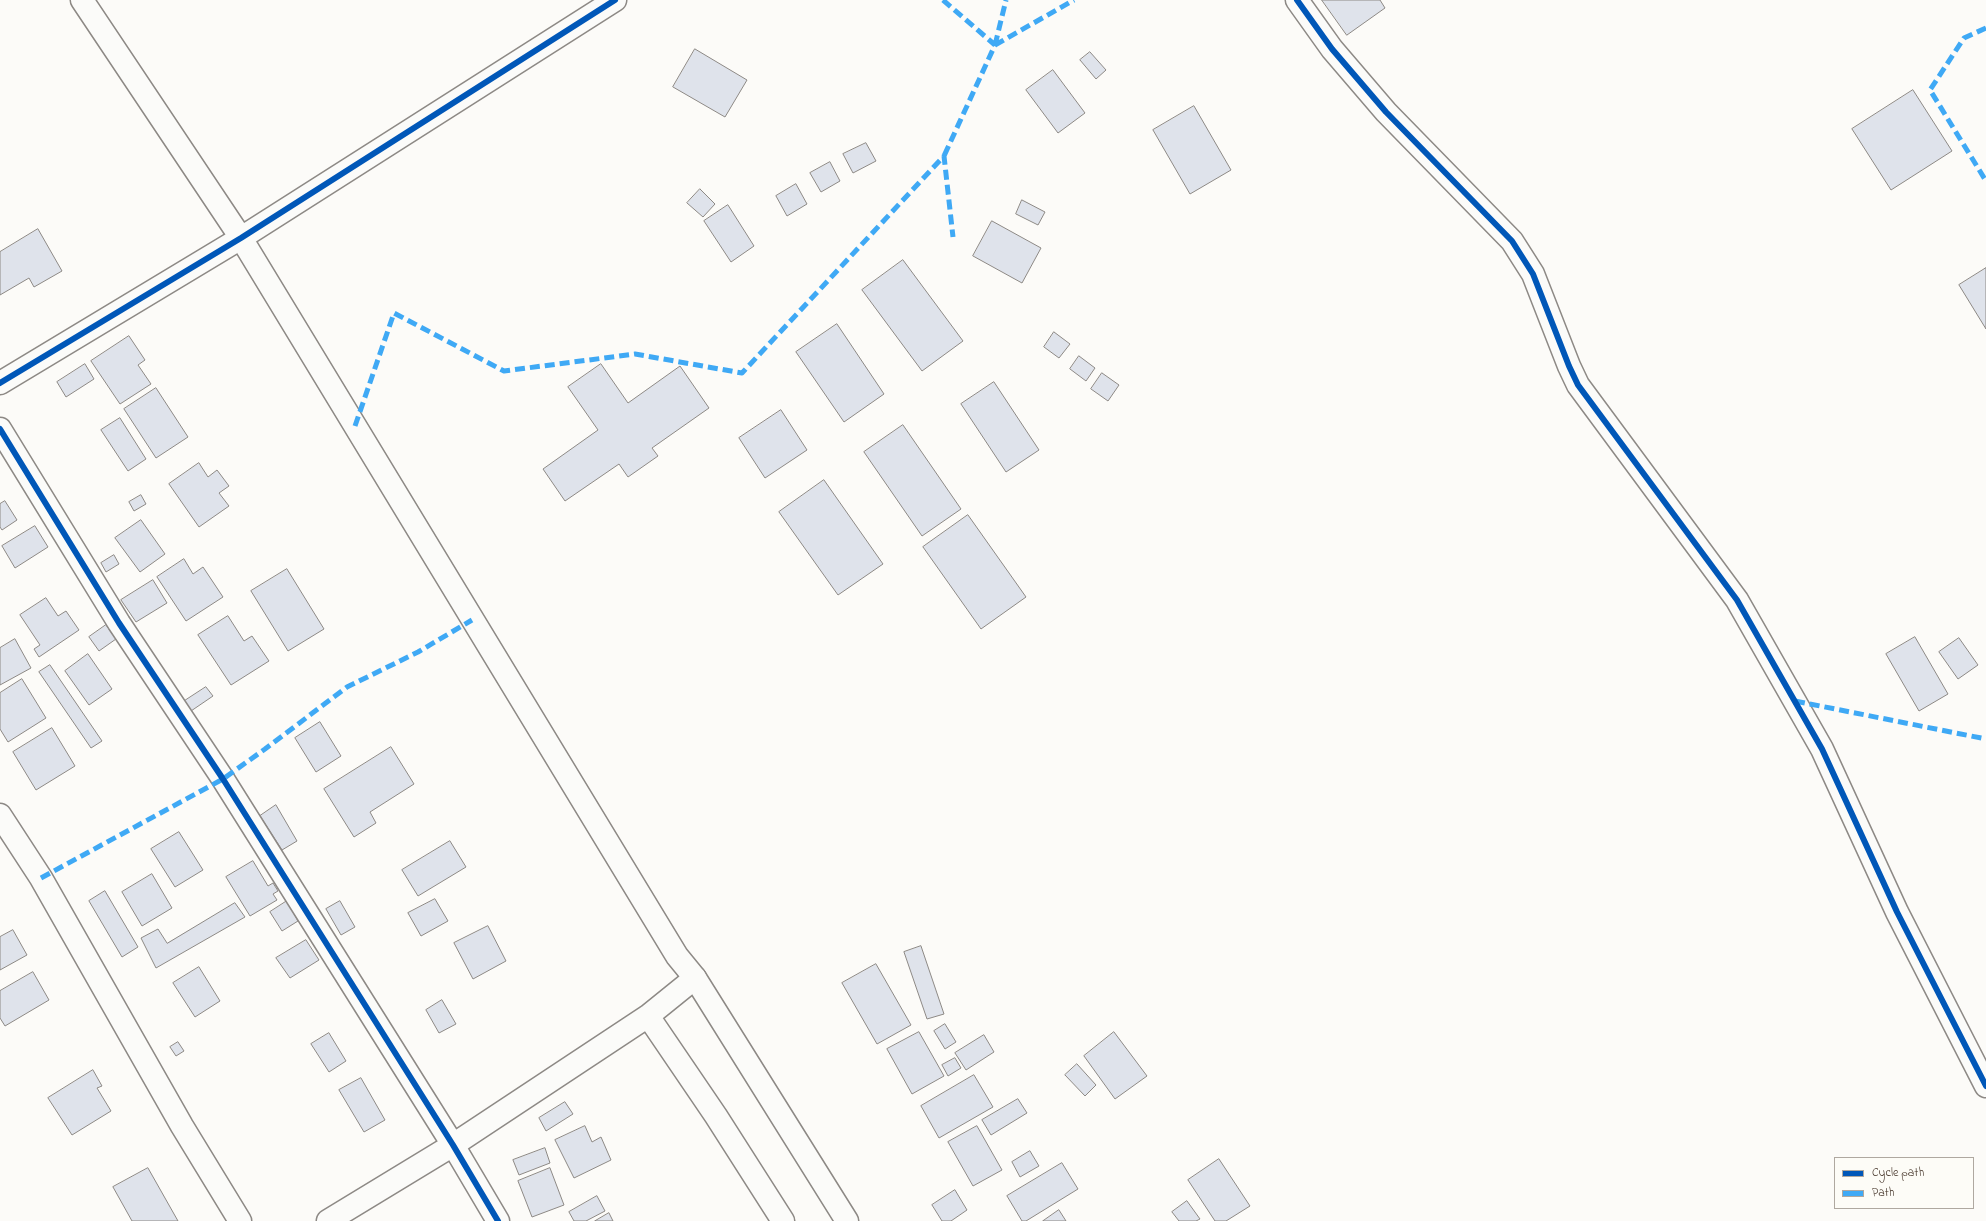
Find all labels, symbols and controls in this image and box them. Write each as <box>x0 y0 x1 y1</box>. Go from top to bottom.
legend <box>1834 1157 1974 1209</box>
text: Cycle path <box>1872 1164 1924 1182</box>
text: Path <box>1872 1184 1894 1202</box>

